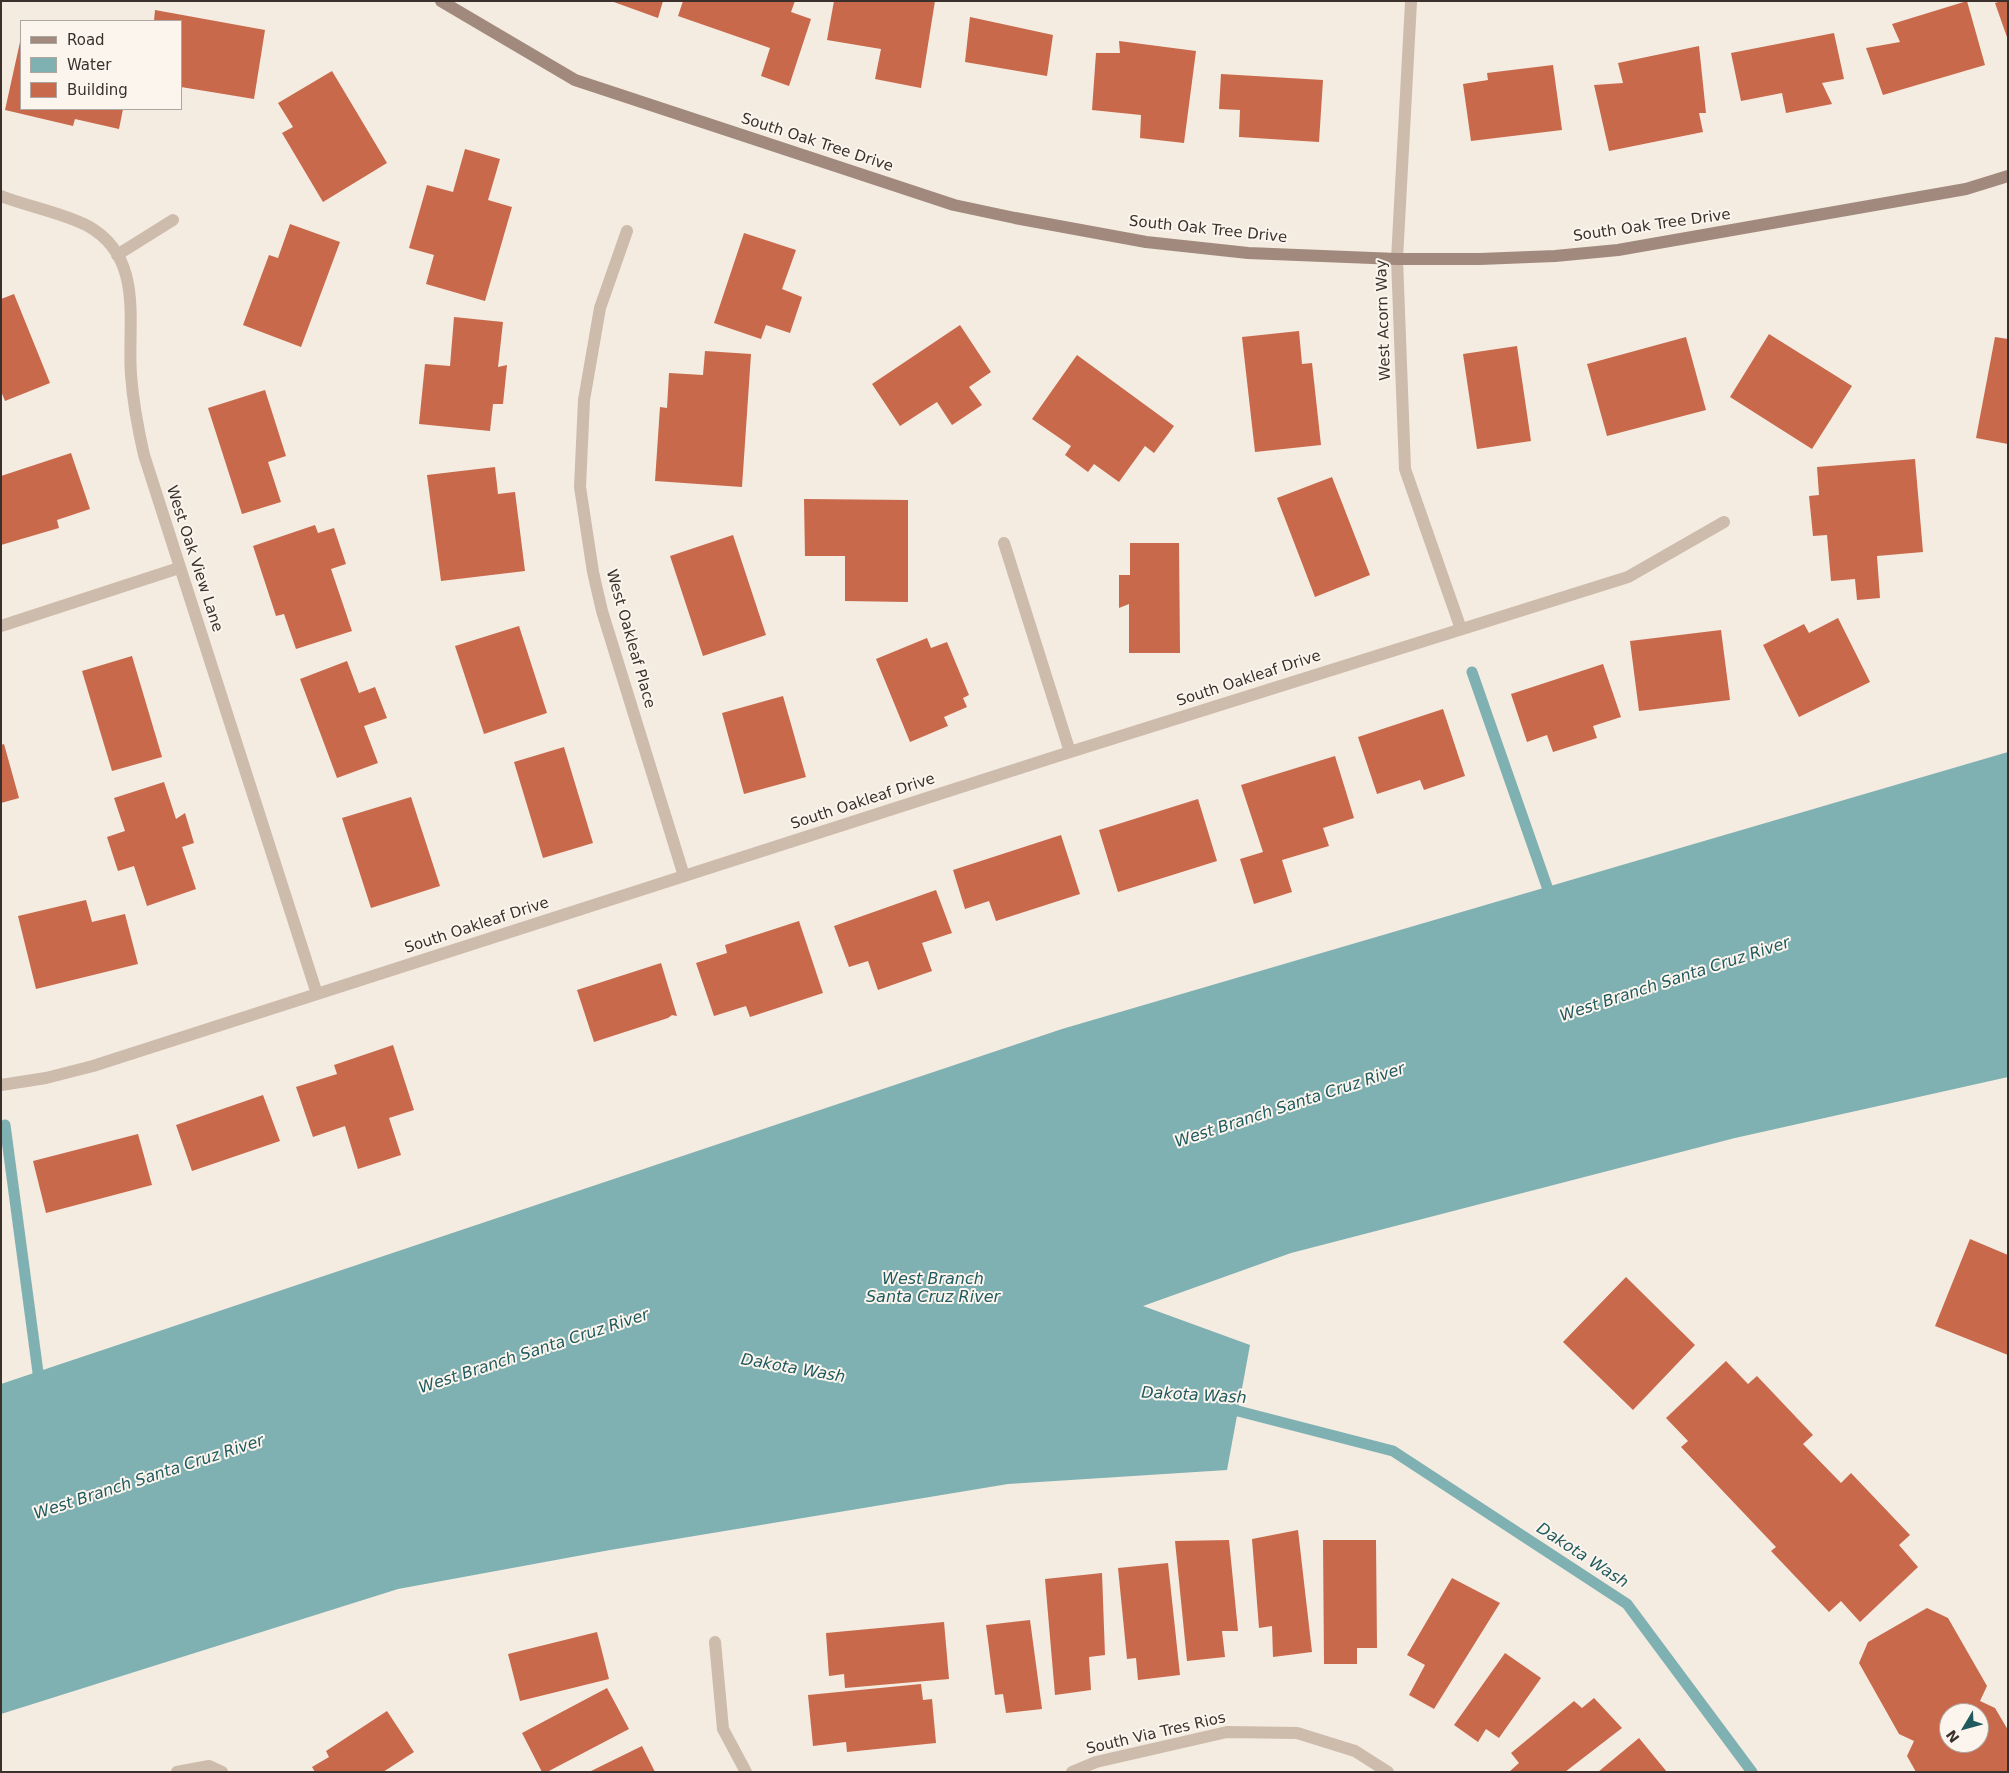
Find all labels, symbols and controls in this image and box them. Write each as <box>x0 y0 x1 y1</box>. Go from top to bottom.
legend <box>20 20 182 110</box>
text: Road <box>67 31 105 49</box>
text: Water <box>67 56 111 74</box>
text: Building <box>67 81 128 99</box>
street label: South Oak Tree Drive <box>739 110 895 176</box>
street label: South Oak Tree Drive <box>1572 206 1732 246</box>
street label: South Oak Tree Drive <box>1128 213 1288 247</box>
street label: West Acorn Way <box>1373 259 1395 381</box>
street label: West Oak View Lane <box>162 484 226 634</box>
street label: West Oakleaf Place <box>602 567 658 711</box>
street label: South Oakleaf Drive <box>1175 647 1323 711</box>
street label: South Oakleaf Drive <box>789 770 937 834</box>
street label: South Oakleaf Drive <box>403 894 551 958</box>
water label: West Branch Santa Cruz River <box>1557 934 1793 1026</box>
water label: West Branch Santa Cruz River <box>1172 1060 1408 1152</box>
water label: West Branch Santa Cruz River <box>866 1270 1000 1308</box>
water label: West Branch Santa Cruz River <box>416 1306 652 1398</box>
water label: Dakota Wash <box>739 1350 847 1388</box>
water label: Dakota Wash <box>1141 1384 1247 1408</box>
water label: West Branch Santa Cruz River <box>31 1432 267 1524</box>
water label: Dakota Wash <box>1533 1519 1631 1593</box>
north arrow <box>1939 1703 1989 1753</box>
street label: South Via Tres Rios <box>1084 1709 1228 1759</box>
text: N <box>1943 1727 1963 1746</box>

